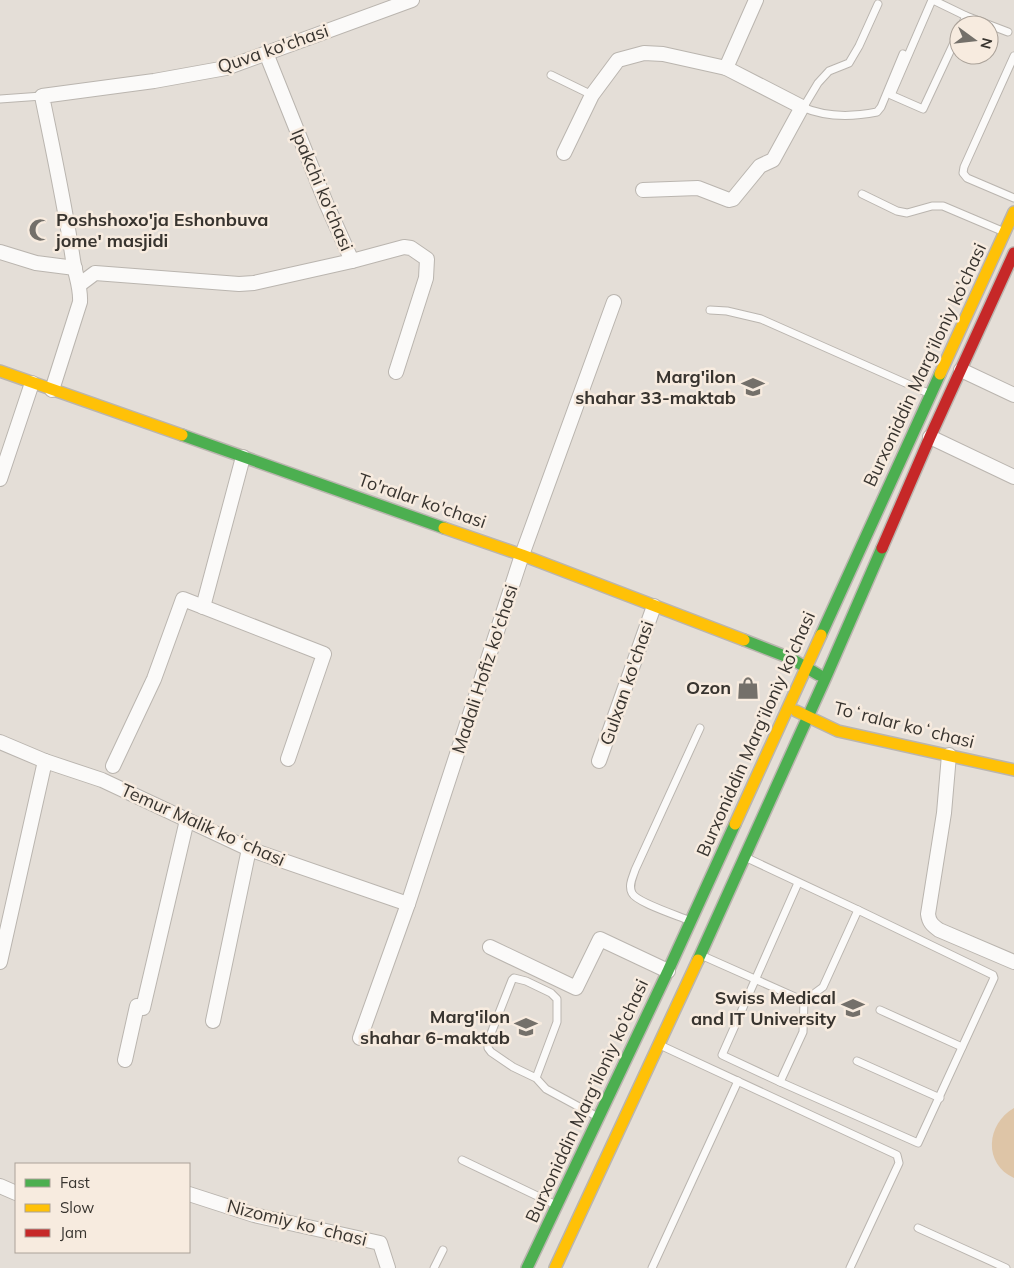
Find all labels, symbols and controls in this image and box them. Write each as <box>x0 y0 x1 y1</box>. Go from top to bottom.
north arrow <box>949 15 999 65</box>
street label: Quva ko'chasi <box>214 19 331 78</box>
text: N <box>976 36 997 51</box>
street label: Ipakchi ko'chasi <box>286 125 359 254</box>
place label: Poshshoxo'ja Eshonbuva jome' masjidi <box>54 208 269 252</box>
mosque icon: Poshshoxo'ja Eshonbuva jome' masjidi <box>27 217 53 243</box>
street label: Burxoniddin Marg’iloniy ko’chasi <box>858 239 991 490</box>
place label: Marg'ilon shahar 33-maktab <box>575 365 736 409</box>
school or university icon: Marg'ilon shahar 33-maktab <box>740 374 766 400</box>
street label: To'ralar ko'chasi <box>355 468 489 533</box>
street label: Madali Hofiz ko'chasi <box>446 581 523 756</box>
street label: Burxoniddin Marg’iloniy ko’chasi <box>691 608 820 860</box>
street label: Gulxan ko'chasi <box>594 618 659 748</box>
shop icon: Ozon <box>735 675 761 701</box>
place label: Ozon <box>686 676 731 699</box>
street label: Toʻralar koʻchasi <box>831 696 977 753</box>
street label: Temur Malik koʻchasi <box>118 778 289 871</box>
street label: Burxoniddin Marg’iloniy ko’chasi <box>520 975 653 1226</box>
place label: Swiss Medical and IT University <box>691 986 836 1030</box>
school or university icon: Swiss Medical and IT University <box>840 995 866 1021</box>
place label: Marg'ilon shahar 6-maktab <box>360 1005 510 1049</box>
school or university icon: Marg'ilon shahar 6-maktab <box>513 1014 539 1040</box>
legend <box>15 1163 190 1253</box>
text: Fast <box>60 1173 90 1192</box>
street label: Nizomiy koʻchasi <box>225 1194 369 1251</box>
text: Slow <box>60 1198 94 1217</box>
text: Jam <box>60 1223 87 1242</box>

